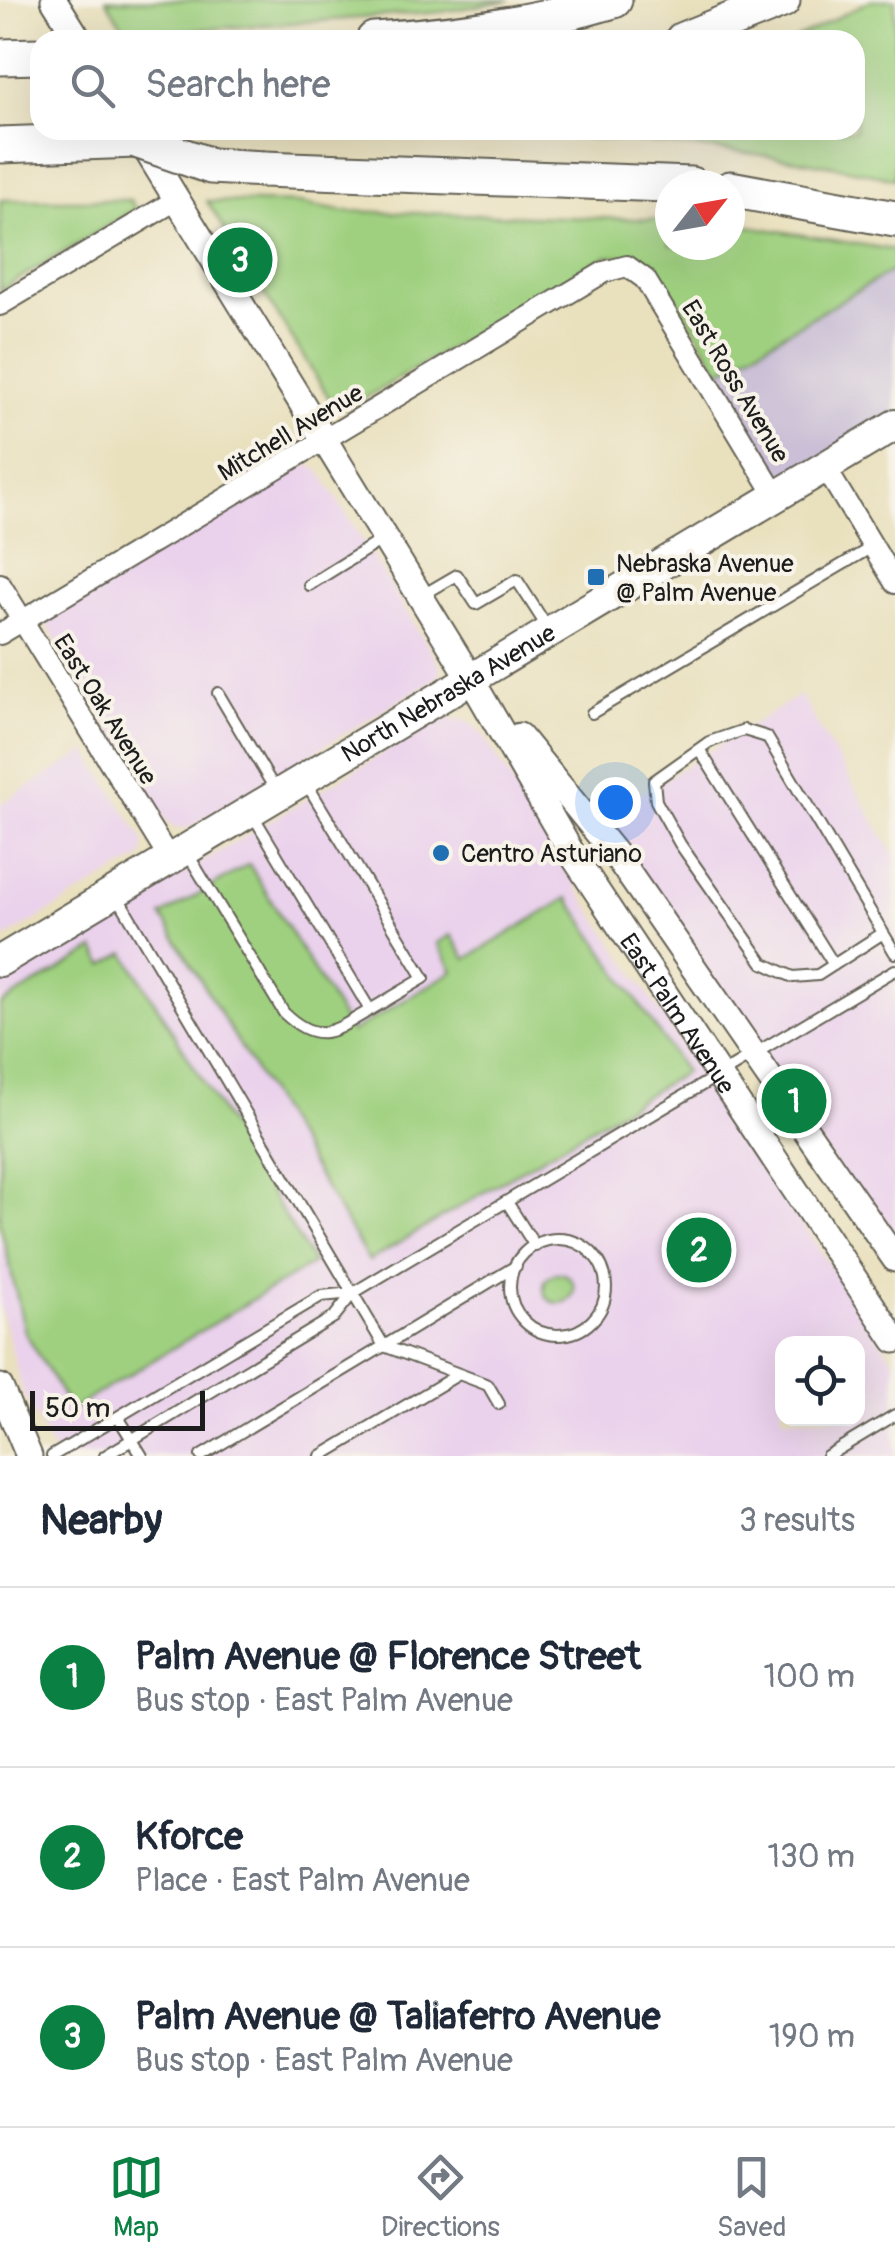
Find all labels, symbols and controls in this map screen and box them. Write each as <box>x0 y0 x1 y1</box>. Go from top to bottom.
search box <box>30 30 865 140</box>
icon: search <box>65 58 120 113</box>
text: Search here <box>145 61 331 109</box>
north arrow <box>655 170 745 260</box>
pin: 3 <box>208 222 272 298</box>
street label: East Ross Avenue <box>674 295 796 469</box>
street label: Mitchell Avenue <box>213 378 369 489</box>
place label: Nebraska Avenue @ Palm Avenue <box>616 549 794 609</box>
marker: Nebraska Avenue @ Palm Avenue <box>585 566 607 588</box>
street label: North Nebraska Avenue <box>336 618 562 770</box>
street label: East Oak Avenue <box>46 629 164 791</box>
your location <box>590 777 641 828</box>
place label: Centro Asturiano <box>461 839 642 870</box>
marker: Centro Asturiano <box>430 842 452 864</box>
street label: East Palm Avenue <box>612 928 741 1101</box>
pin: 1 <box>762 1064 826 1138</box>
pin: 2 <box>666 1212 732 1288</box>
map controls <box>775 1336 865 1426</box>
button: locate <box>775 1336 865 1426</box>
scale bar <box>30 1386 205 1430</box>
text: 50 m <box>45 1391 110 1426</box>
text: Nearby <box>40 1495 162 1547</box>
text: 3 results <box>739 1501 855 1541</box>
text: Palm Avenue @ Florence Street <box>135 1633 641 1681</box>
text: 1 <box>66 1657 79 1697</box>
text: 100 m <box>763 1657 855 1697</box>
text: Bus stop · East Palm Avenue <box>135 1681 513 1721</box>
text: Kforce <box>135 1813 243 1861</box>
text: 2 <box>64 1837 81 1877</box>
text: 130 m <box>767 1837 855 1877</box>
text: Place · East Palm Avenue <box>135 1861 470 1901</box>
text: Palm Avenue @ Taliaferro Avenue <box>135 1993 660 2041</box>
text: 3 <box>64 2017 81 2057</box>
text: 190 m <box>769 2017 855 2057</box>
text: Bus stop · East Palm Avenue <box>135 2041 513 2081</box>
tab: Map <box>109 2150 164 2245</box>
tab: Directions <box>381 2150 500 2245</box>
tab: Saved <box>717 2150 786 2245</box>

